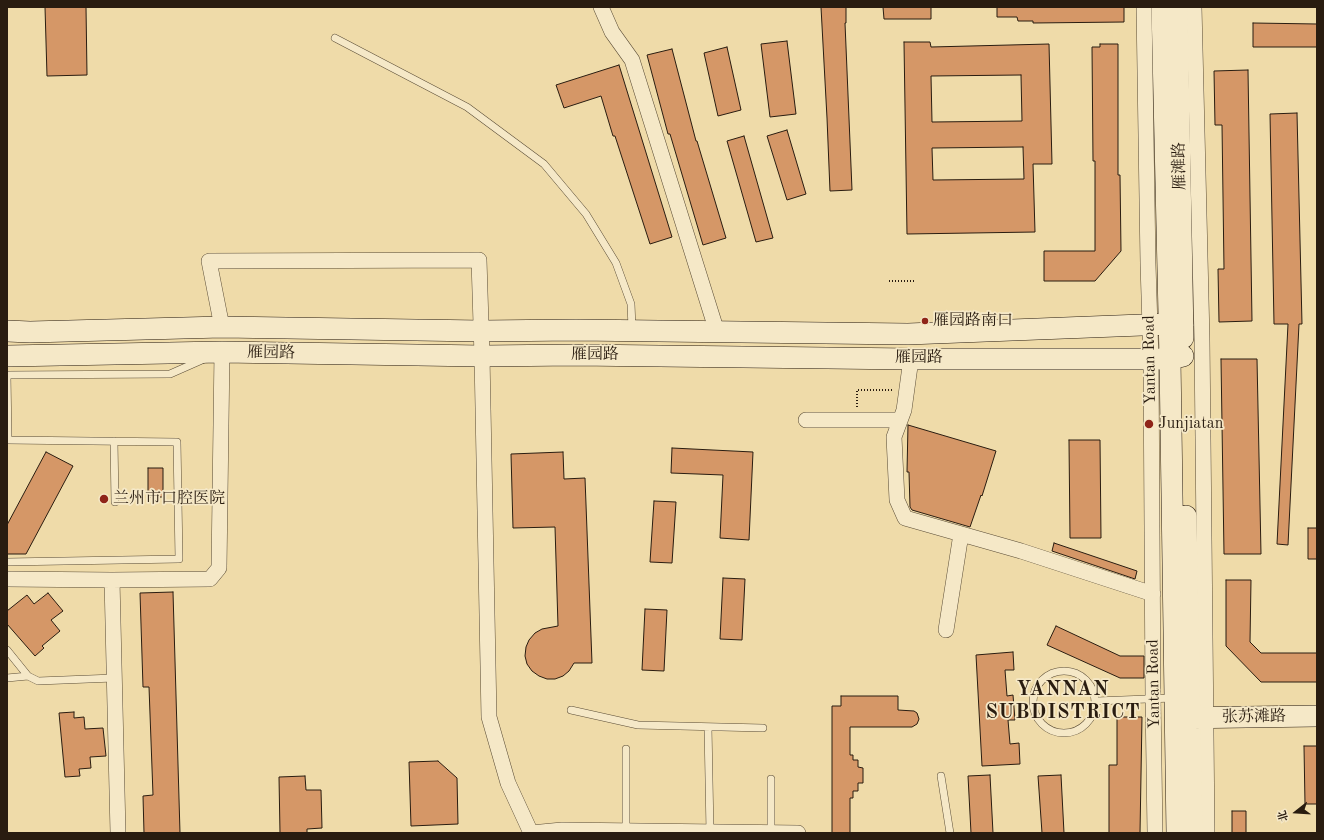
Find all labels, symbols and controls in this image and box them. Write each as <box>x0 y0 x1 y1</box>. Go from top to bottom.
street label: 雁滩路 <box>1170 142 1190 190</box>
place label: 雁园路南口 <box>933 311 1013 331</box>
street label: Yantan Road <box>1140 315 1160 405</box>
marker: 雁园路南口 <box>920 316 930 326</box>
street label: 雁园路 <box>247 343 295 363</box>
street label: 雁园路 <box>571 345 619 365</box>
street label: 雁园路 <box>895 348 943 368</box>
place label: Junjiatan <box>1158 414 1223 434</box>
marker: Junjiatan <box>1143 418 1155 430</box>
place label: 兰州市口腔医院 <box>113 489 225 509</box>
marker: 兰州市口腔医院 <box>98 493 110 505</box>
street label: Yantan Road <box>1144 639 1164 729</box>
district label: YANNAN SUBDISTRICT <box>985 678 1141 725</box>
street label: 张苏滩路 <box>1222 707 1286 727</box>
north arrow <box>1276 792 1316 832</box>
text: 北 <box>1277 809 1291 823</box>

